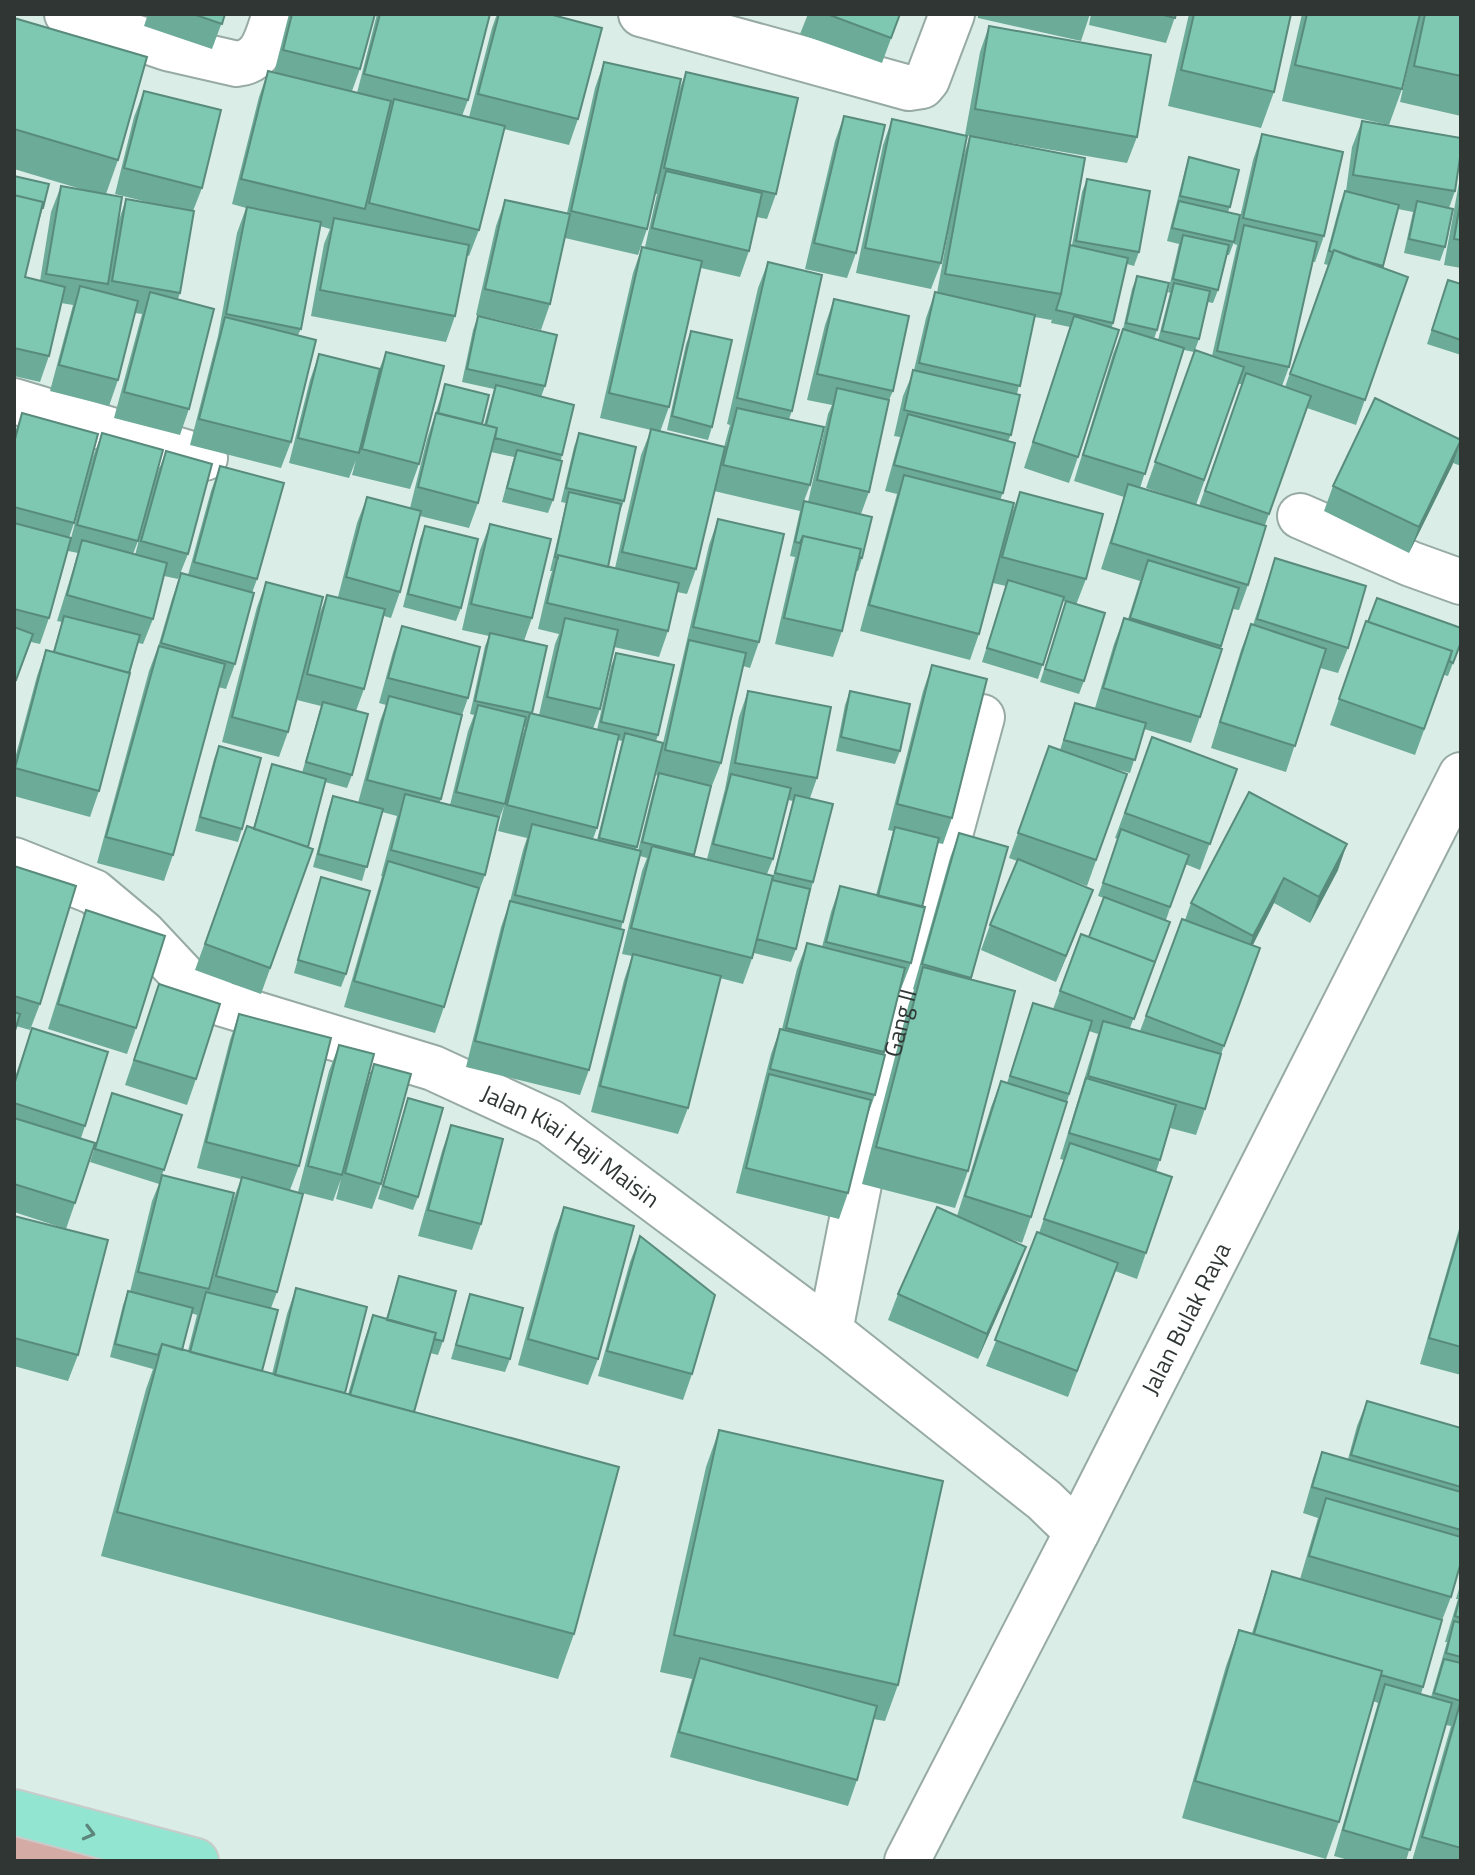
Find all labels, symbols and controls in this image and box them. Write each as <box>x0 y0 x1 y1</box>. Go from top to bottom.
street label: Gang II <box>873 985 925 1061</box>
street label: Jalan Kiai Haji Maisin <box>476 1075 668 1216</box>
street label: Jalan Bulak Raya <box>1132 1236 1239 1401</box>
one-way arrow <box>82 1823 96 1840</box>

